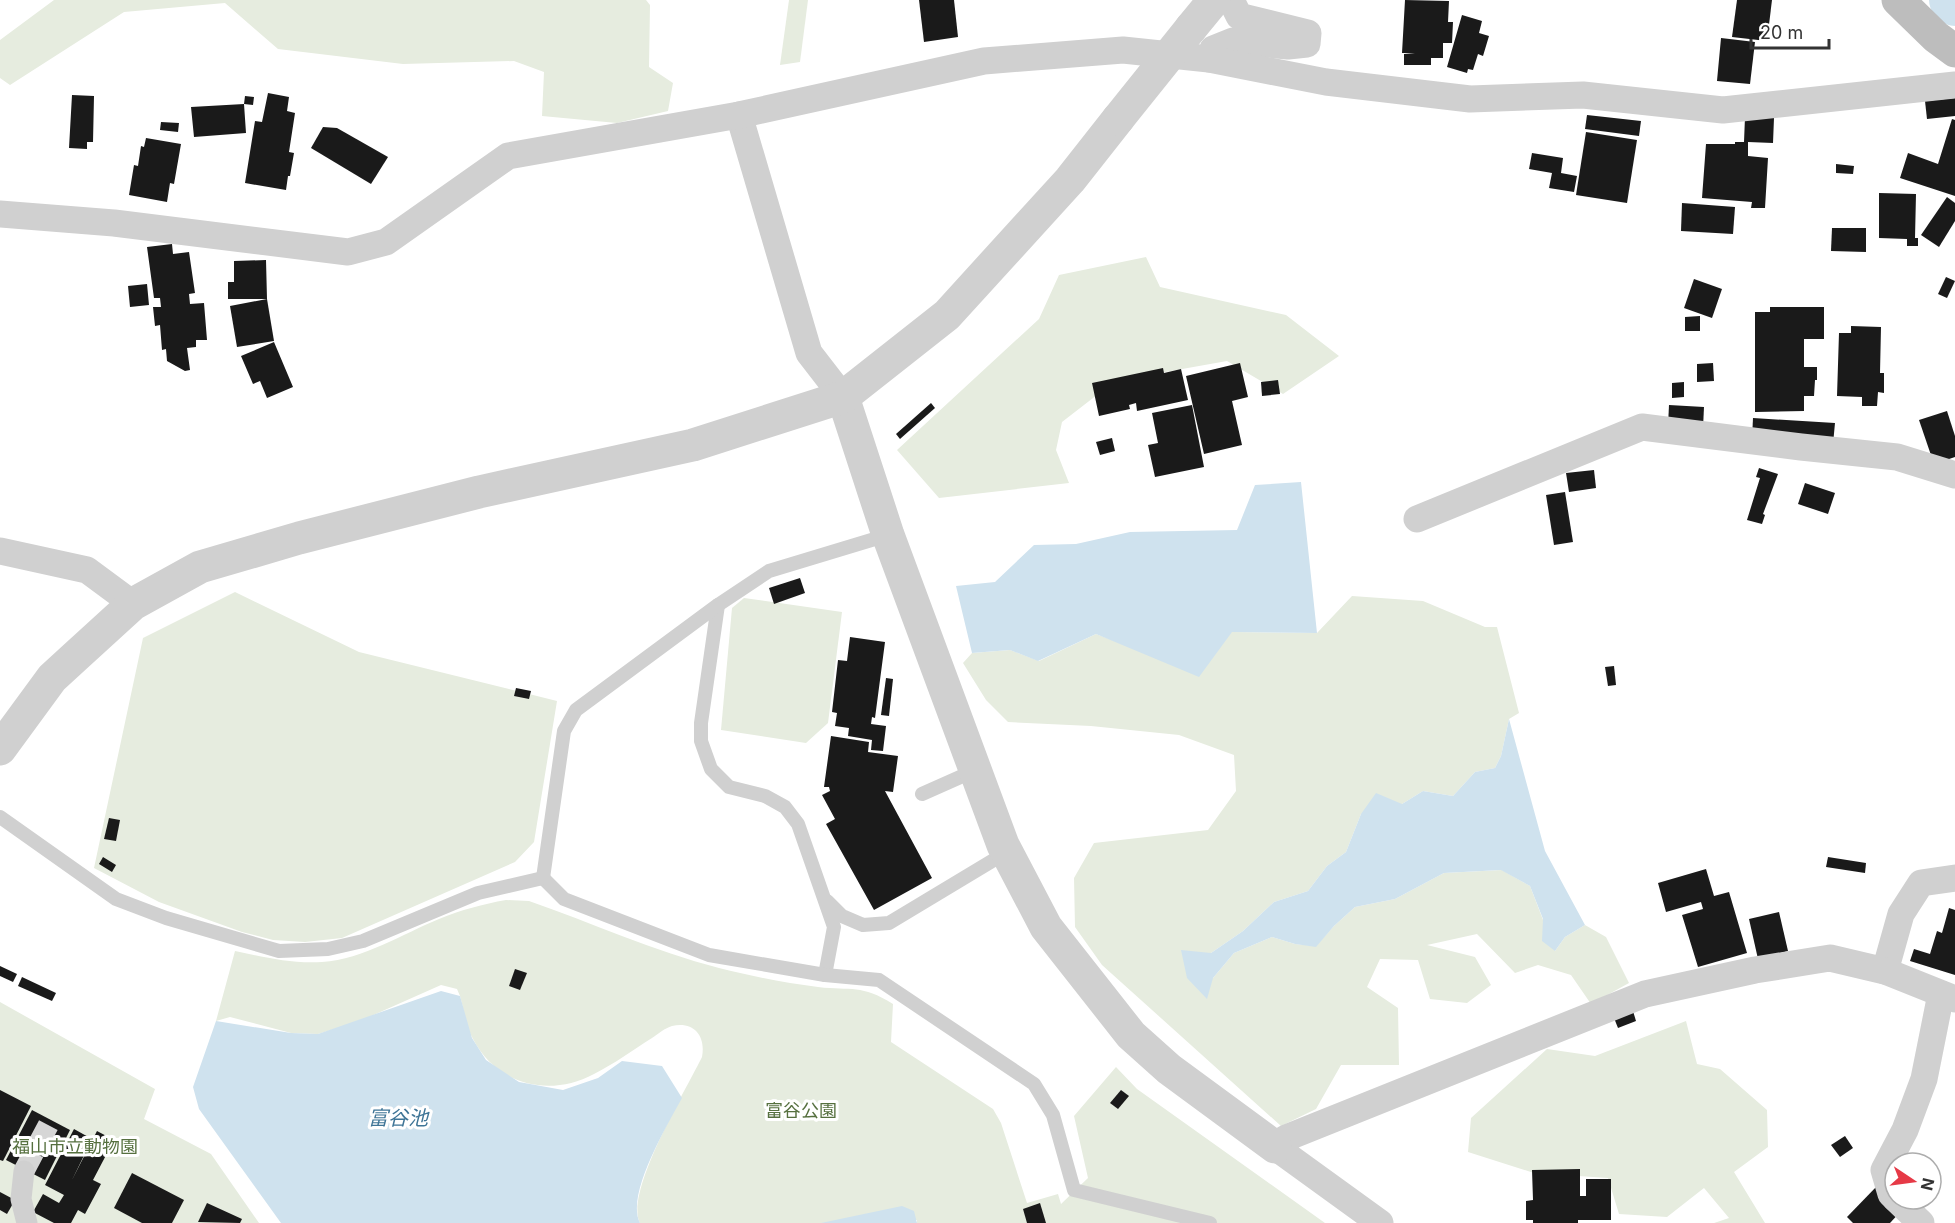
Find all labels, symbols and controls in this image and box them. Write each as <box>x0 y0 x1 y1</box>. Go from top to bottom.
scale bar <box>1751 12 1829 50</box>
text: 20 m <box>1760 22 1803 43</box>
park label: 富谷公園 <box>765 1100 837 1121</box>
water label: 富谷池 <box>368 1106 430 1130</box>
park label: 福山市立動物園 <box>12 1136 138 1157</box>
north arrow <box>1883 1151 1943 1211</box>
text: N <box>1916 1176 1939 1193</box>

